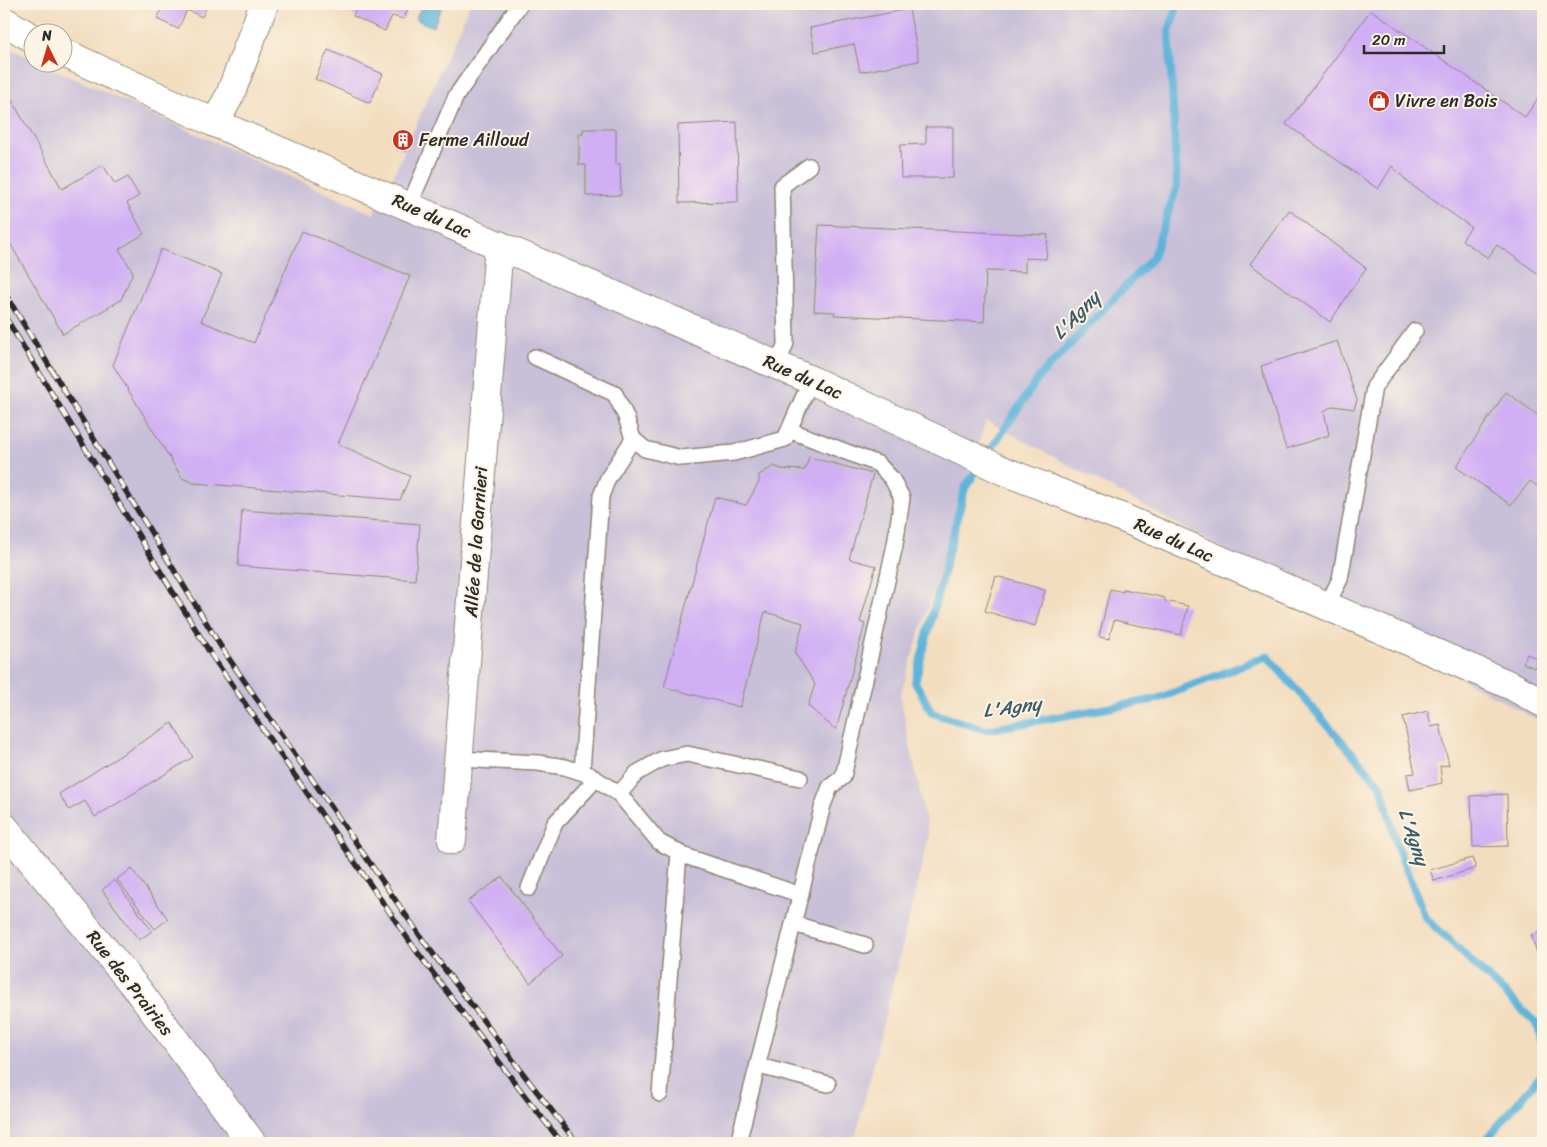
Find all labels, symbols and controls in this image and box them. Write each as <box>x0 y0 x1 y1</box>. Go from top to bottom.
north arrow <box>22 22 72 72</box>
scale bar <box>1364 22 1444 54</box>
text: N <box>40 23 53 49</box>
text: 20 m <box>1372 27 1406 53</box>
place label: Vivre en Bois <box>1395 85 1498 117</box>
shop icon: Vivre en Bois <box>1367 89 1391 113</box>
place label: Ferme Ailloud <box>419 124 530 156</box>
building icon: Ferme Ailloud <box>391 128 415 152</box>
street label: Rue du Lac <box>387 184 477 248</box>
water label: L'Agny <box>1044 281 1110 347</box>
street label: Rue du Lac <box>758 345 848 409</box>
street label: Allée de la Garnieri <box>455 465 497 619</box>
street label: Rue du Lac <box>1129 508 1219 572</box>
water label: L'Agny <box>981 687 1045 727</box>
water label: L'Agny <box>1389 804 1439 872</box>
street label: Rue des Prairies <box>78 923 182 1044</box>

